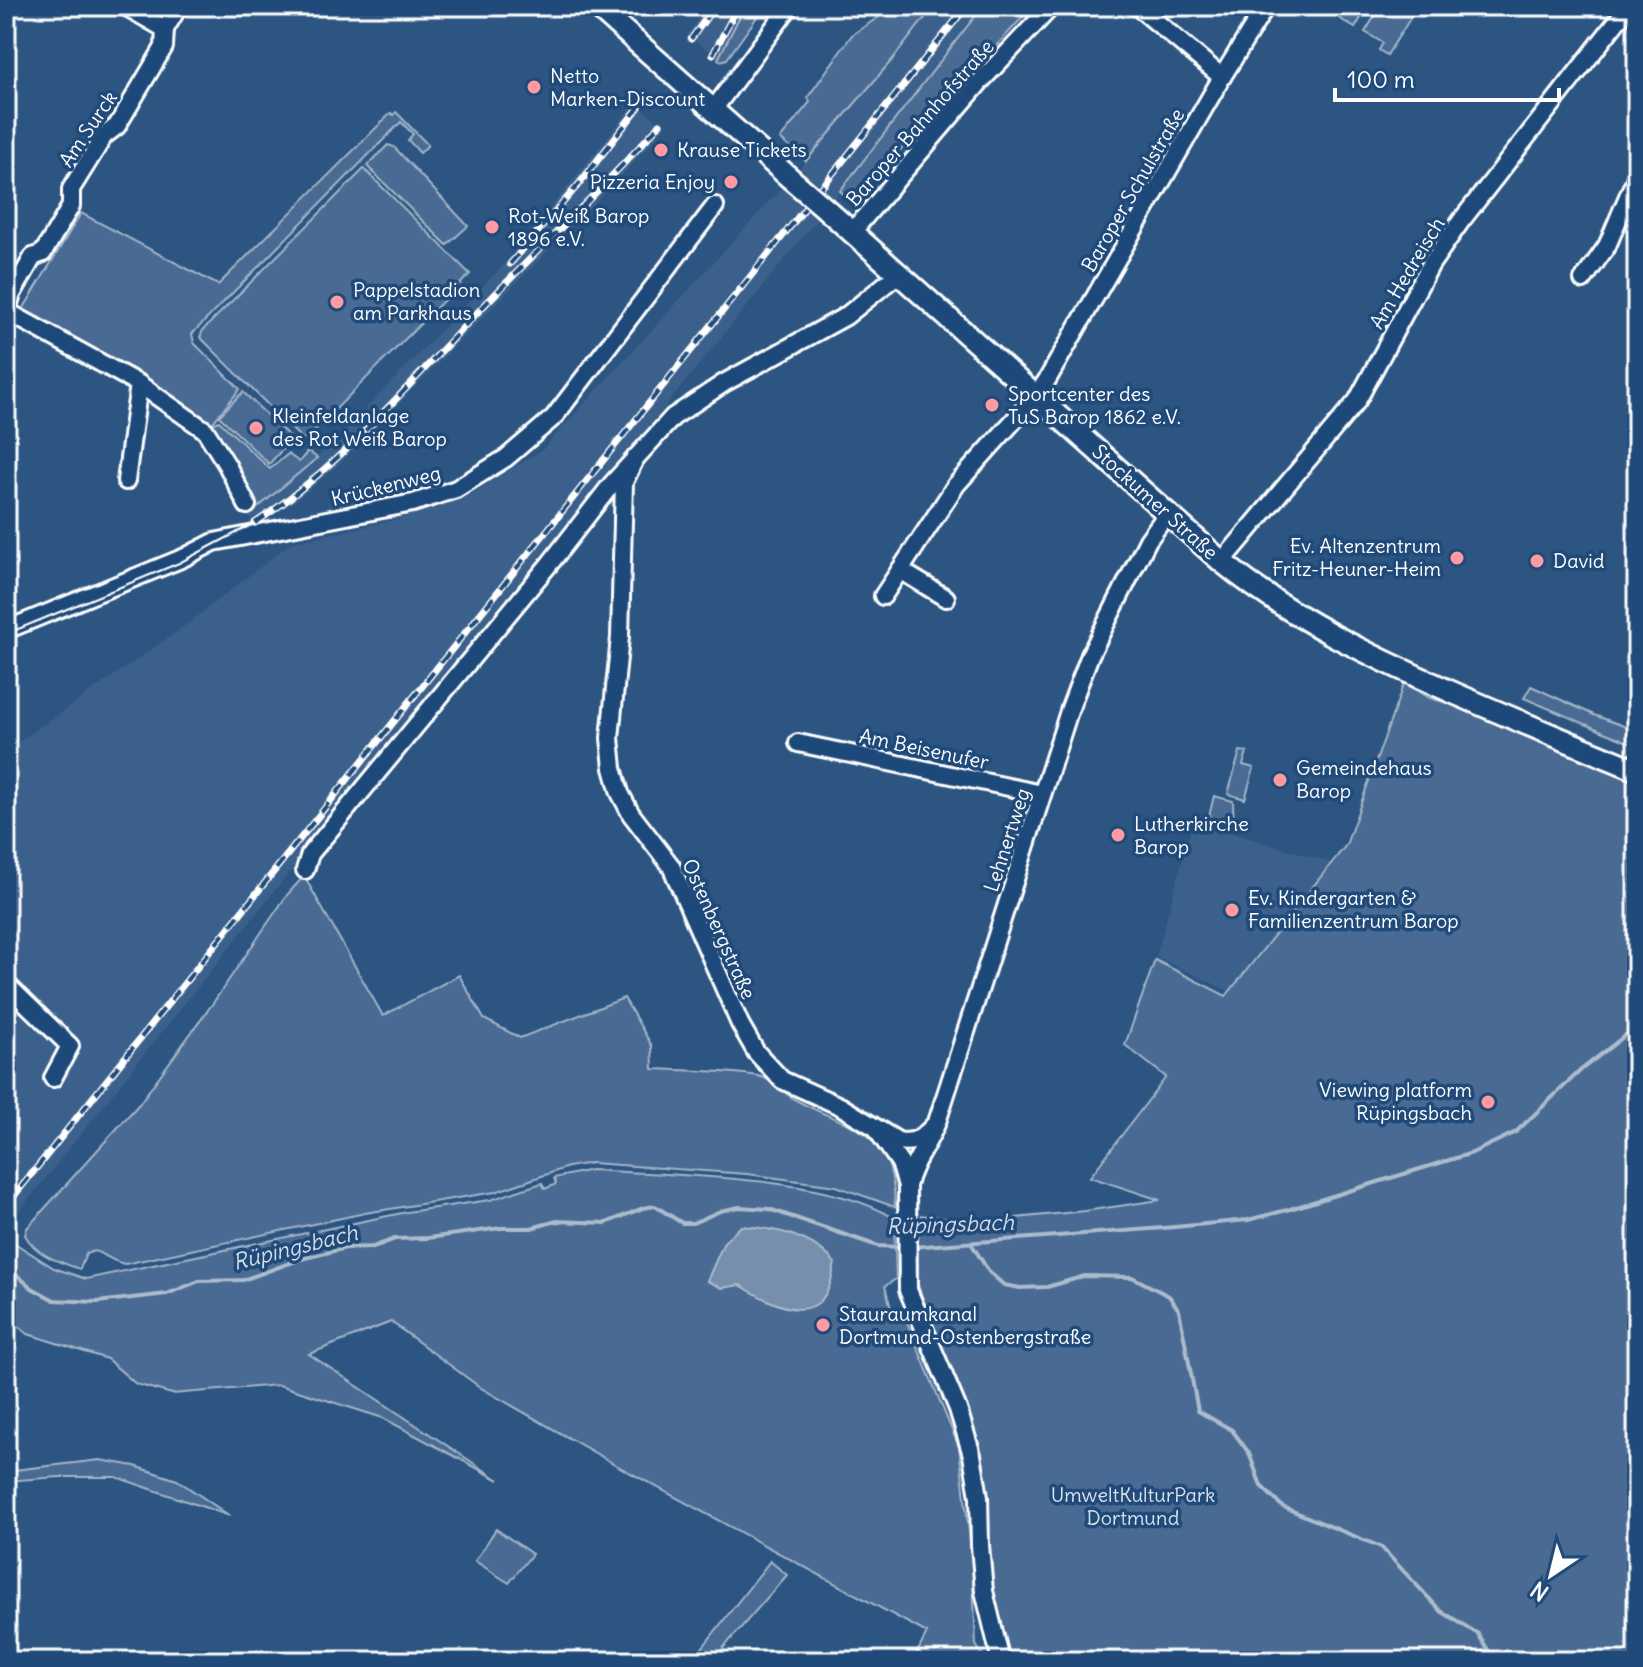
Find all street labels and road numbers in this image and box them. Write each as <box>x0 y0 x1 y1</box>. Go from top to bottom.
street label: Baroper Bahnhofstraße <box>840 34 999 211</box>
street label: Am Surck <box>53 86 122 171</box>
street label: Baroper Schulstraße <box>1076 104 1190 276</box>
street label: Am Hedreisch <box>1364 212 1450 333</box>
street label: Stockumer Straße <box>1087 439 1223 565</box>
street label: Krückenweg <box>328 460 443 511</box>
street label: Am Beisenufer <box>857 723 991 774</box>
street label: Lehnertweg <box>978 785 1035 895</box>
street label: Ostenbergstraße <box>677 855 762 1003</box>

